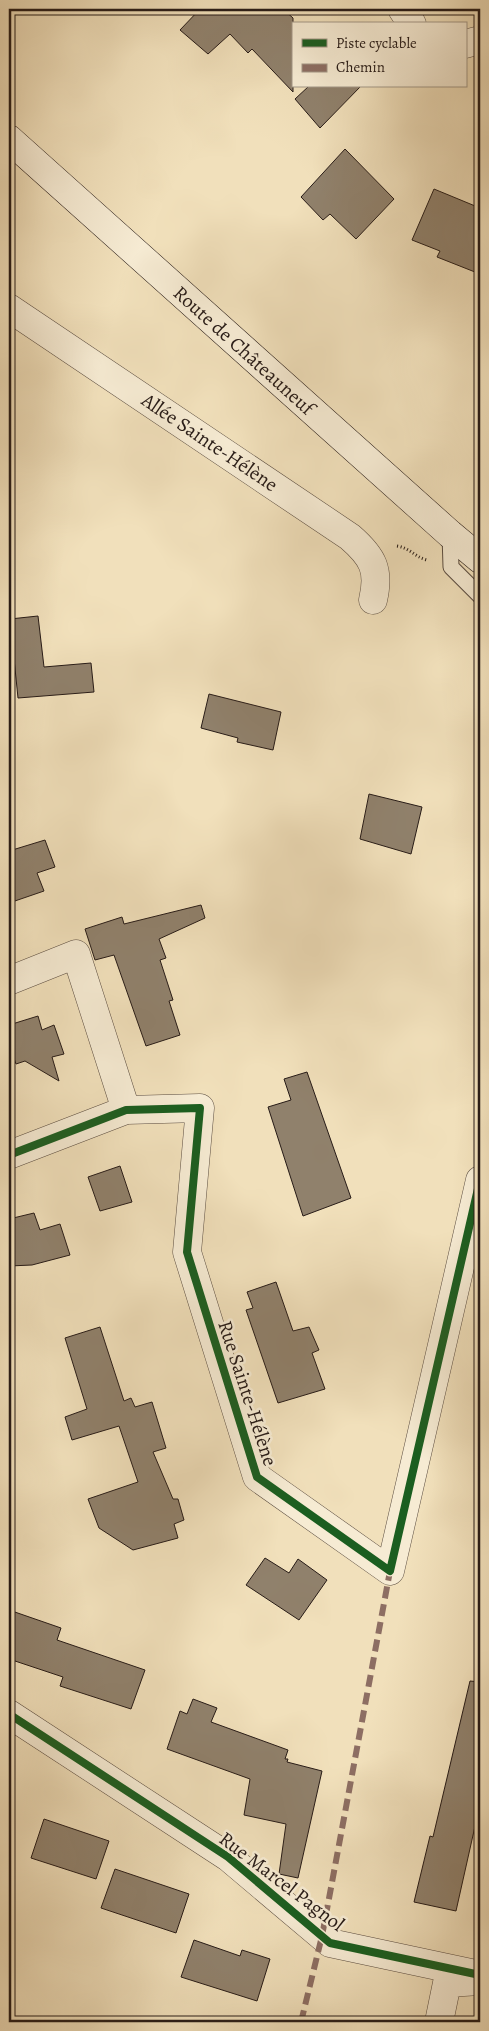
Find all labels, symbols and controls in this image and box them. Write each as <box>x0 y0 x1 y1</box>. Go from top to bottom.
legend <box>292 22 466 88</box>
text: Piste cyclable <box>336 33 417 53</box>
text: Chemin <box>336 57 385 77</box>
street label: Route de Châteauneuf <box>167 280 323 423</box>
street label: Allée Sainte-Hélène <box>135 386 283 498</box>
street label: Rue Sainte-Hélène <box>211 1317 284 1469</box>
street label: Rue Marcel Pagnol <box>213 1825 350 1938</box>

